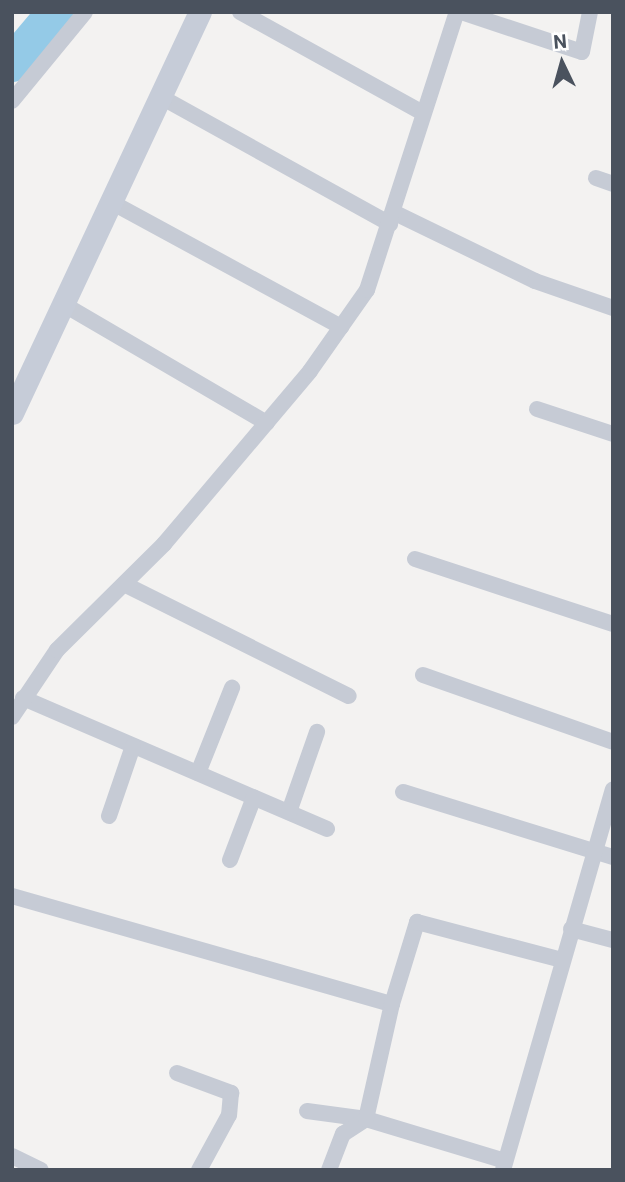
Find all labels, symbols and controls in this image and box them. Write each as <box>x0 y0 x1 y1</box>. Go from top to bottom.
north arrow <box>527 28 597 98</box>
text: N <box>552 30 568 54</box>

